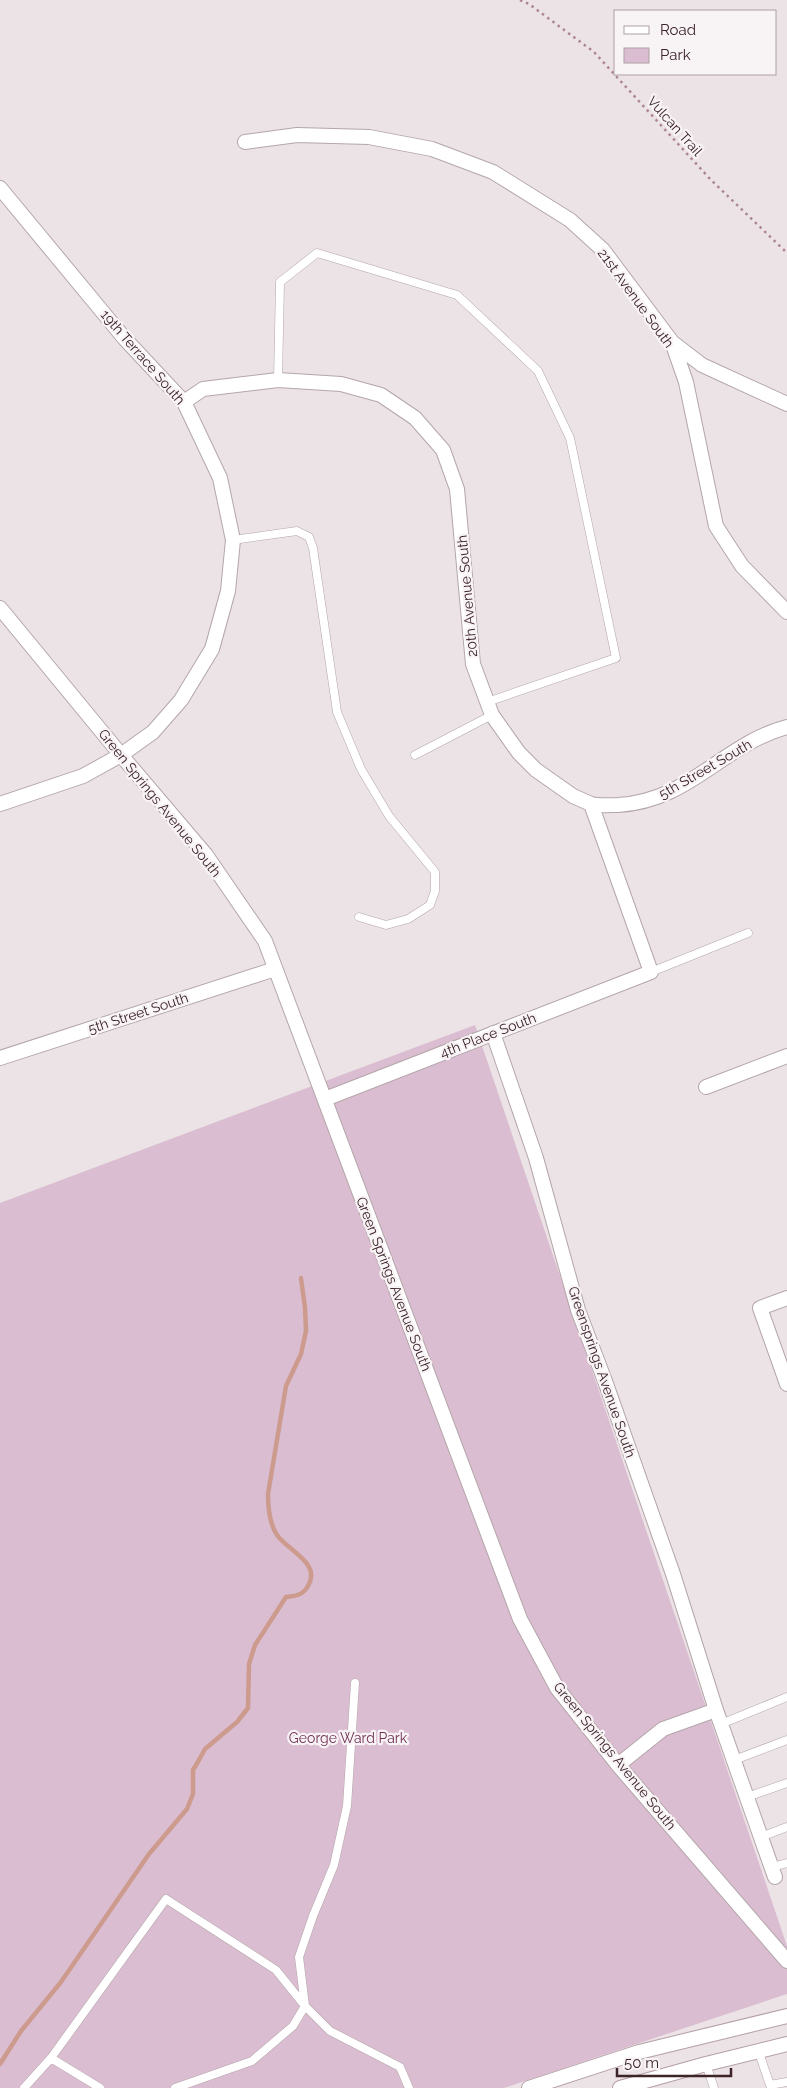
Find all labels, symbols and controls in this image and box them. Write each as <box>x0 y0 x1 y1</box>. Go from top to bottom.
legend <box>614 10 777 75</box>
text: Road <box>660 21 696 39</box>
text: Park <box>660 46 691 64</box>
street label: Vulcan Trail <box>644 93 706 159</box>
street label: 21st Avenue South <box>595 245 677 351</box>
street label: 19th Terrace South <box>98 306 188 408</box>
street label: 20th Avenue South <box>454 534 480 658</box>
street label: Green Springs Avenue South <box>95 726 225 880</box>
street label: 5th Street South <box>656 736 754 802</box>
street label: 5th Street South <box>86 989 190 1037</box>
street label: 4th Place South <box>438 1009 538 1061</box>
street label: Green Springs Avenue South <box>353 1195 435 1373</box>
street label: Greensprings Avenue South <box>565 1284 639 1460</box>
street label: Green Springs Avenue South <box>550 1679 680 1833</box>
park label: George Ward Park <box>289 1730 408 1746</box>
scale bar <box>617 2046 731 2078</box>
text: 50 m <box>624 2054 659 2072</box>

